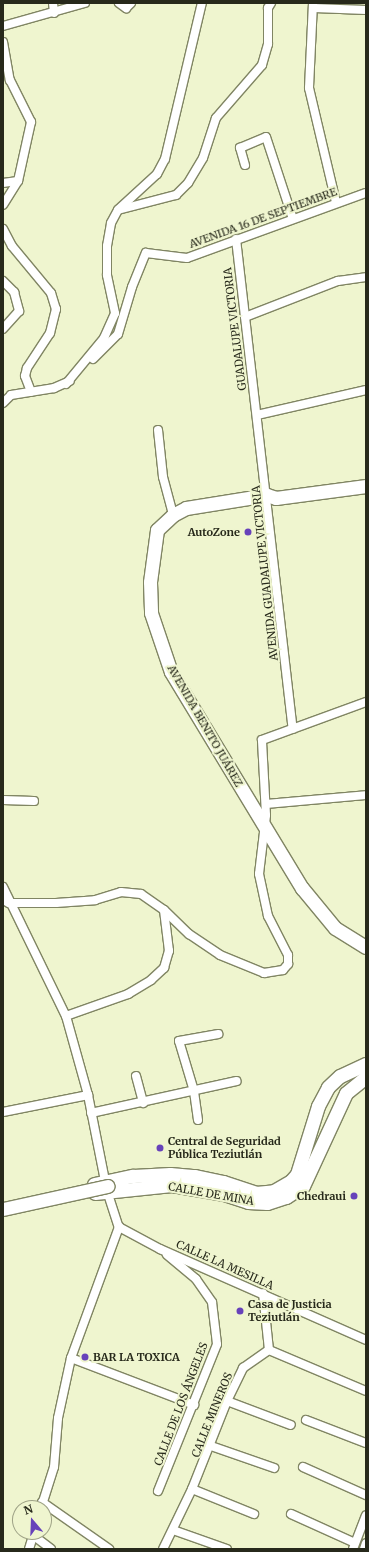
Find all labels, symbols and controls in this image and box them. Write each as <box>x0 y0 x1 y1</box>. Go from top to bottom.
street label: AVENIDA 16 DE SEPTIEMBRE <box>187 185 339 251</box>
street label: GUADALUPE VICTORIA <box>221 267 249 391</box>
street label: AVENIDA GUADALUPE VICTORIA <box>249 485 281 661</box>
place label: AutoZone <box>188 525 240 539</box>
marker: AutoZone <box>243 527 253 537</box>
street label: AVENIDA BENITO JUÁREZ <box>165 663 245 789</box>
place label: Central de Seguridad Pública Teziutlán <box>168 1135 281 1161</box>
marker: Central de Seguridad Pública Teziutlán <box>155 1143 165 1153</box>
street label: CALLE DE MINA <box>167 1180 255 1208</box>
place label: Chedraui <box>297 1189 346 1203</box>
marker: Chedraui <box>349 1191 359 1201</box>
street label: CALLE LA MESILLA <box>174 1238 276 1292</box>
place label: Casa de Justicia Teziutlán <box>248 1298 332 1324</box>
marker: Casa de Justicia Teziutlán <box>235 1306 245 1316</box>
street label: CALLE DE LOS ÁNGELES <box>151 1341 211 1467</box>
place label: BAR LA TOXICA <box>93 1350 180 1364</box>
marker: BAR LA TOXICA <box>80 1352 90 1362</box>
street label: CALLE MINEROS <box>189 1371 235 1459</box>
north arrow <box>12 1500 52 1540</box>
text: N <box>22 1502 35 1518</box>

